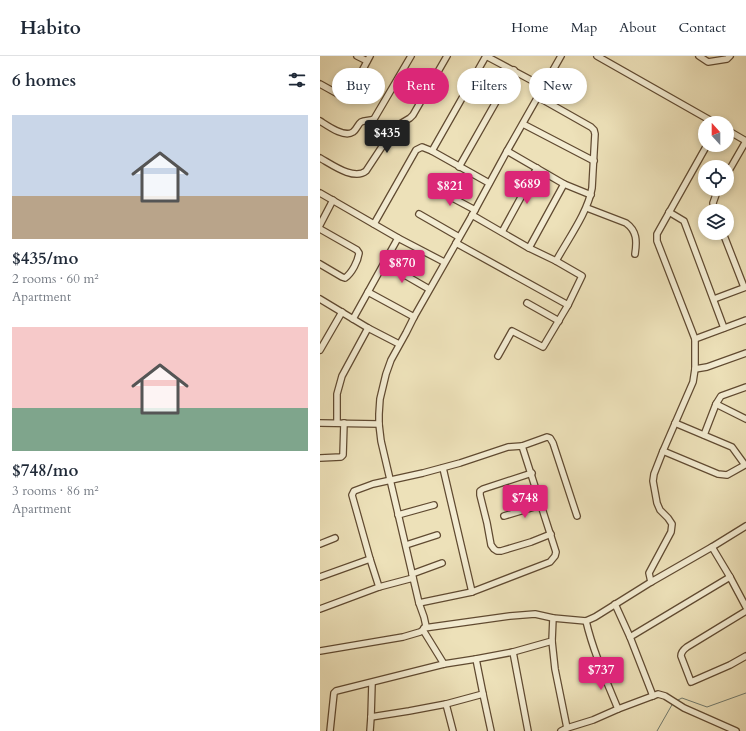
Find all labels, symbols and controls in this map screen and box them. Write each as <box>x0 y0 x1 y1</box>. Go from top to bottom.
text: Habito <box>20 15 81 41</box>
text: Home <box>511 18 549 37</box>
text: Map <box>571 18 597 37</box>
text: About <box>619 18 656 37</box>
text: Contact <box>678 18 726 37</box>
chip: Buy <box>332 68 385 104</box>
chip: Rent <box>393 68 449 104</box>
chip: Filters <box>457 68 521 104</box>
chip: New <box>529 68 587 104</box>
text: 6 homes <box>12 69 76 92</box>
icon: filters <box>286 69 308 91</box>
north arrow <box>698 116 734 152</box>
map controls <box>698 116 734 240</box>
pin: $435 <box>363 120 411 154</box>
text: $435 <box>374 124 400 142</box>
icon: home <box>124 141 196 213</box>
button: locate <box>698 160 734 196</box>
pin: $689 <box>503 171 551 205</box>
pin: $821 <box>426 173 474 207</box>
text: $689 <box>514 175 540 193</box>
text: $821 <box>437 177 463 195</box>
button: layers <box>698 204 734 240</box>
text: $435/mo <box>12 247 78 270</box>
pin: $870 <box>378 250 426 284</box>
text: $870 <box>389 254 415 272</box>
text: 2 rooms · 60 m² <box>12 270 99 288</box>
text: Apartment <box>12 288 71 306</box>
icon: home <box>124 353 196 425</box>
text: $748/mo <box>12 459 78 482</box>
text: 3 rooms · 86 m² <box>12 482 99 500</box>
pin: $748 <box>501 485 549 519</box>
text: $748 <box>512 489 538 507</box>
text: Apartment <box>12 500 71 518</box>
pin: $737 <box>577 657 625 691</box>
text: $737 <box>588 661 614 679</box>

